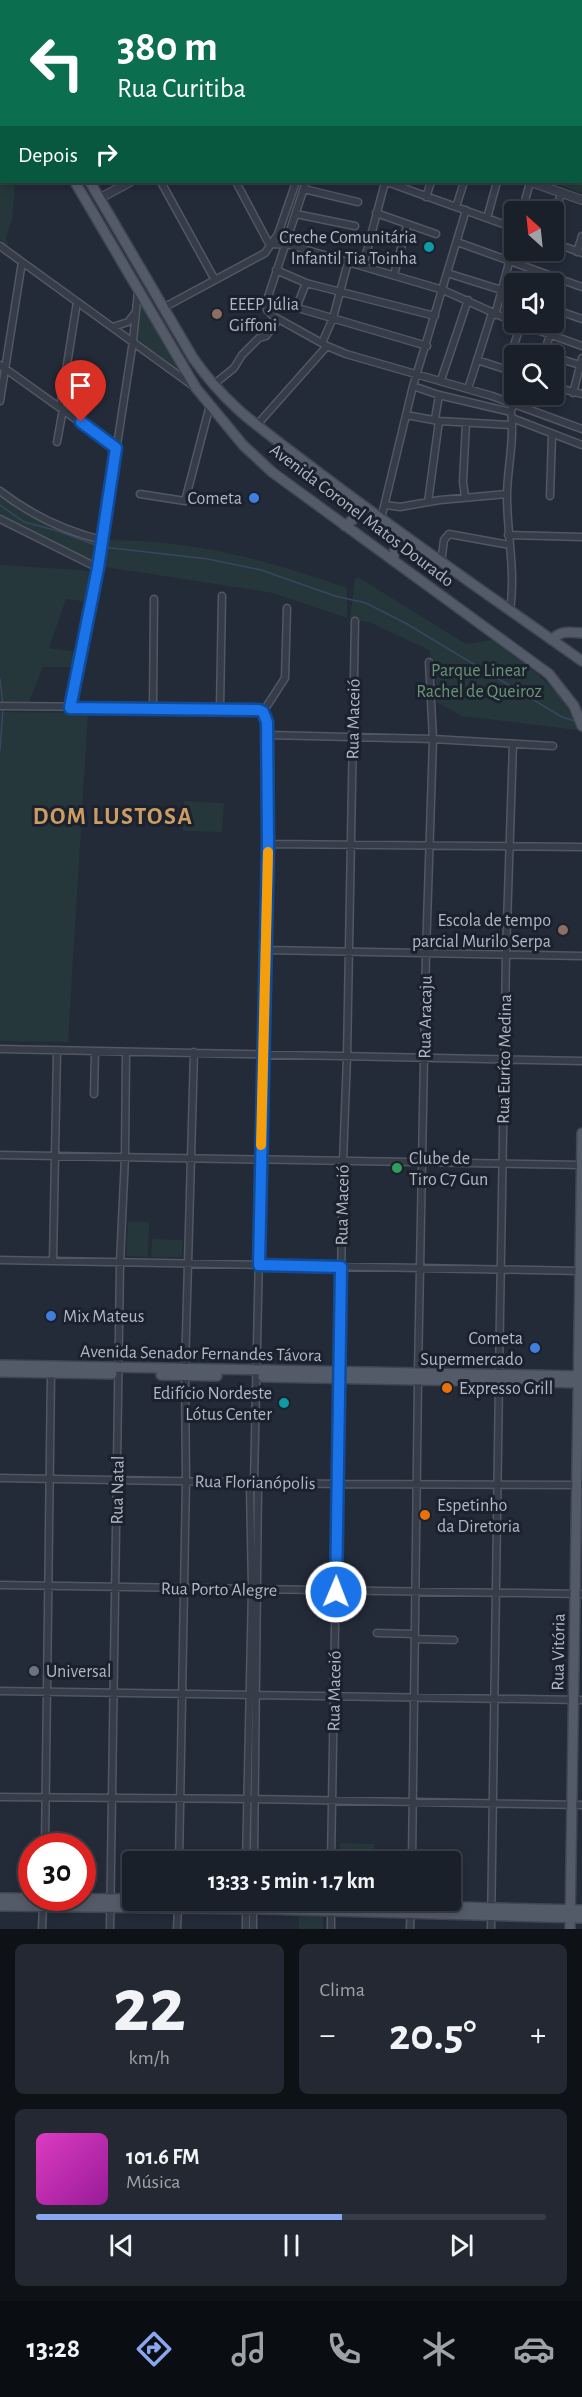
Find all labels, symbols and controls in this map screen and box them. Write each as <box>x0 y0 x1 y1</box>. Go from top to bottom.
icon: left <box>18 24 96 102</box>
text: 380 m <box>117 26 218 68</box>
text: Rua Curitiba <box>117 75 246 102</box>
icon: right <box>90 138 123 171</box>
text: Depois <box>18 144 78 166</box>
north arrow <box>504 201 564 261</box>
map controls <box>504 201 564 405</box>
place label: Creche Comunitária Infantil Tia Toinha <box>279 229 417 268</box>
marker: Creche Comunitária Infantil Tia Toinha <box>422 240 436 254</box>
button: sound <box>504 273 564 333</box>
place label: EEEP Júlia Giffoni <box>229 296 299 335</box>
marker: EEEP Júlia Giffoni <box>210 307 224 321</box>
button: search <box>504 345 564 405</box>
pin <box>55 360 106 422</box>
icon: arrive <box>64 369 97 402</box>
street label: Avenida Coronel Matos Dourado <box>266 441 457 591</box>
place label: Cometa <box>188 490 242 508</box>
marker: Cometa <box>247 491 261 505</box>
park label: Parque Linear Rachel de Queiroz <box>416 662 542 701</box>
street label: Rua Maceió <box>344 678 364 760</box>
district label: DOM LUSTOSA <box>33 805 193 829</box>
place label: Escola de tempo parcial Murilo Serpa <box>412 912 551 951</box>
marker: Escola de tempo parcial Murilo Serpa <box>556 923 570 937</box>
street label: Rua Aracaju <box>416 975 436 1059</box>
street label: Rua Euríco Medina <box>495 994 515 1124</box>
place label: Clube de Tiro C7 Gun <box>409 1150 488 1189</box>
marker: Clube de Tiro C7 Gun <box>390 1161 404 1175</box>
street label: Rua Maceió <box>333 1164 353 1246</box>
place label: Mix Mateus <box>63 1308 144 1326</box>
marker: Mix Mateus <box>44 1309 58 1323</box>
place label: Cometa Supermercado <box>420 1330 523 1369</box>
marker: Cometa Supermercado <box>528 1341 542 1355</box>
street label: Avenida Senador Fernandes Távora <box>80 1343 322 1365</box>
place label: Expresso Grill <box>459 1380 553 1398</box>
marker: Expresso Grill <box>440 1381 454 1395</box>
place label: Edifício Nordeste Lótus Center <box>153 1385 272 1424</box>
marker: Edifício Nordeste Lótus Center <box>277 1396 291 1410</box>
street label: Rua Natal <box>108 1455 128 1525</box>
street label: Rua Florianópolis <box>194 1473 316 1493</box>
place label: Espetinho da Diretoria <box>437 1497 520 1536</box>
marker: Espetinho da Diretoria <box>418 1508 432 1522</box>
position arrow <box>304 1560 368 1624</box>
street label: Rua Porto Alegre <box>161 1580 277 1600</box>
street label: Rua Vitória <box>549 1613 569 1691</box>
street label: Rua Maceió <box>325 1650 345 1732</box>
place label: Universal <box>46 1663 111 1681</box>
marker: Universal <box>27 1664 41 1678</box>
speed limit sign: 30 <box>18 1833 96 1911</box>
text: 13:33 · 5 min · 1.7 km <box>208 1870 375 1892</box>
text: 22 <box>113 1968 186 2046</box>
text: Clima <box>320 1980 365 2000</box>
text: 20.5° <box>389 2013 477 2058</box>
text: − <box>320 2019 335 2052</box>
text: + <box>530 2019 546 2052</box>
text: km/h <box>129 2048 170 2068</box>
text: 101.6 FM <box>126 2146 200 2168</box>
text: Música <box>126 2172 181 2192</box>
icon: previous <box>105 2229 138 2262</box>
icon: pause <box>275 2229 308 2262</box>
icon: next <box>445 2229 478 2262</box>
icon: directions <box>133 2328 175 2370</box>
icon: music <box>228 2328 270 2370</box>
icon: phone <box>323 2328 365 2370</box>
icon: climate <box>418 2328 460 2370</box>
icon: car <box>513 2328 555 2370</box>
text: 13:28 <box>27 2335 80 2362</box>

